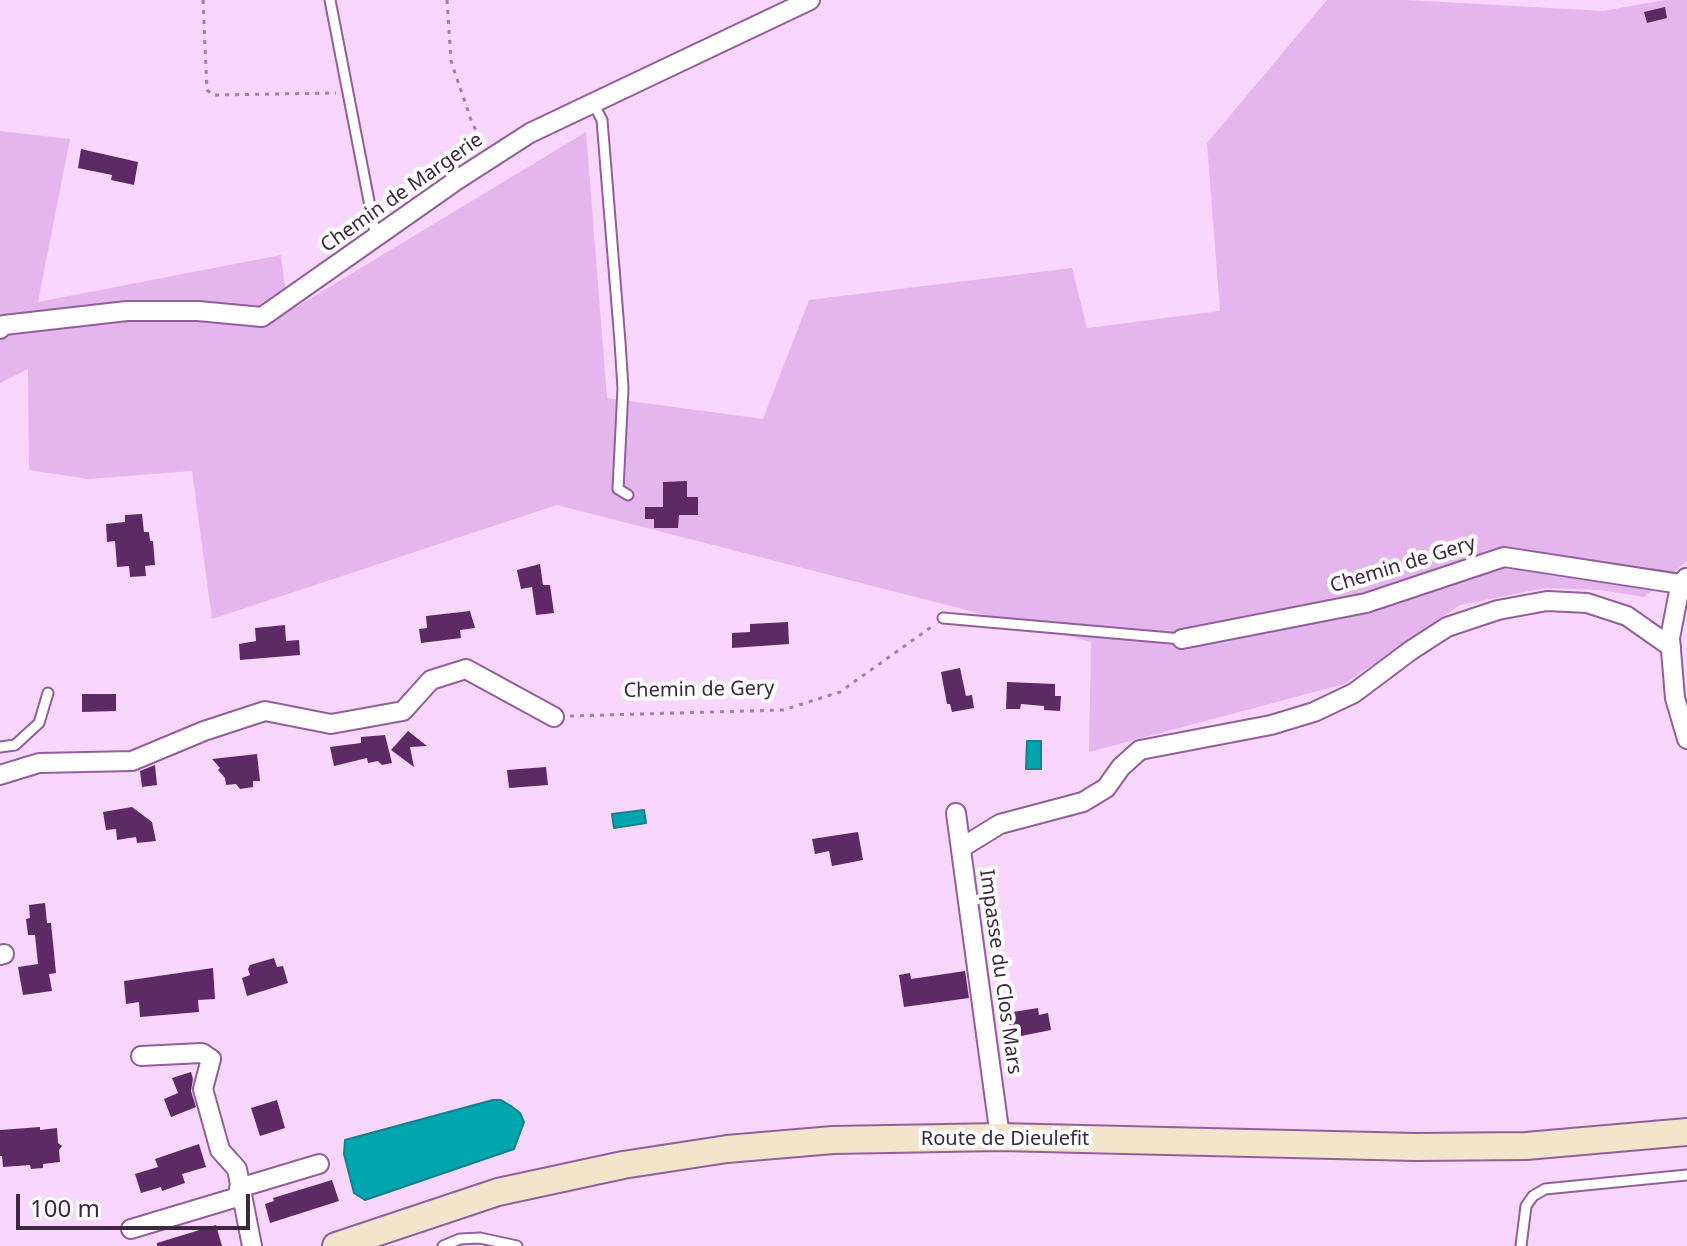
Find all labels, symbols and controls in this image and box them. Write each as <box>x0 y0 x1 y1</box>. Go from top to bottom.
street label: Chemin de Margerie <box>316 128 488 258</box>
street label: Chemin de Gery <box>1327 531 1479 599</box>
street label: Chemin de Gery <box>623 677 775 703</box>
street label: Impasse du Clos Mars <box>974 868 1026 1076</box>
street label: Route de Dieulefit <box>921 1127 1089 1151</box>
scale bar <box>20 1178 254 1228</box>
text: 100 m <box>30 1191 100 1224</box>

